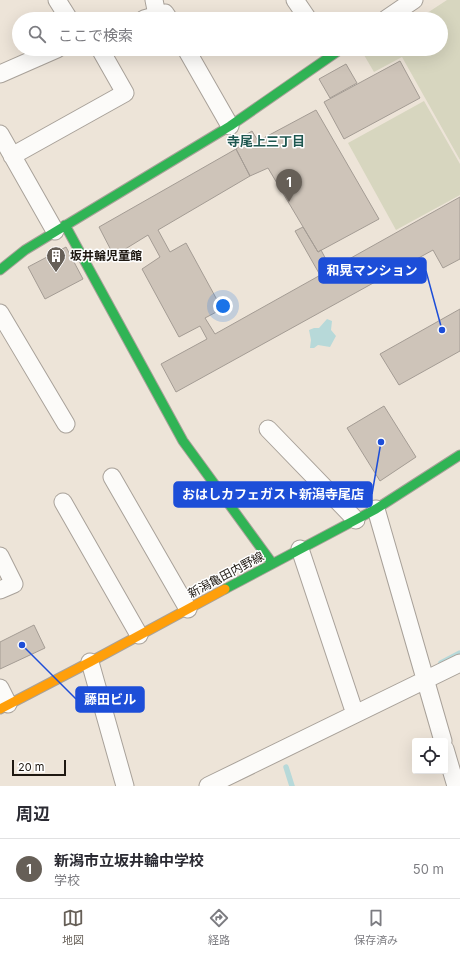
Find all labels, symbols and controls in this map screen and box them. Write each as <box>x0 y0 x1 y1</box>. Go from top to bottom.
search box <box>12 12 448 56</box>
icon: search <box>26 23 48 45</box>
text: ここで検索 <box>58 26 133 45</box>
district label: 寺尾上三丁目 <box>227 133 305 149</box>
pin: 1 <box>276 169 302 202</box>
building icon: 坂井輪児童館 <box>45 245 67 273</box>
place label: 坂井輪児童館 <box>70 248 142 263</box>
callout: 和晃マンション <box>319 258 426 283</box>
text: 和晃マンション <box>326 262 418 278</box>
your location <box>213 296 233 316</box>
callout: おはしカフェガスト新潟寺尾店 <box>174 482 372 507</box>
text: おはしカフェガスト新潟寺尾店 <box>182 486 364 502</box>
street label: 新潟亀田内野線 <box>185 548 266 601</box>
callout: 藤田ビル <box>76 687 144 712</box>
text: 藤田ビル <box>84 691 136 707</box>
map controls <box>412 738 448 774</box>
button: locate <box>412 738 448 774</box>
scale bar <box>12 758 66 777</box>
text: 20 m <box>18 760 44 774</box>
text: 周辺 <box>16 804 50 824</box>
text: 新潟市立坂井輪中学校 <box>54 851 204 870</box>
text: 1 <box>26 861 32 877</box>
text: 50 m <box>413 861 444 877</box>
text: 学校 <box>54 872 80 888</box>
tab: 地図 <box>62 907 84 947</box>
tab: 経路 <box>208 907 230 947</box>
tab: 保存済み <box>354 907 398 947</box>

